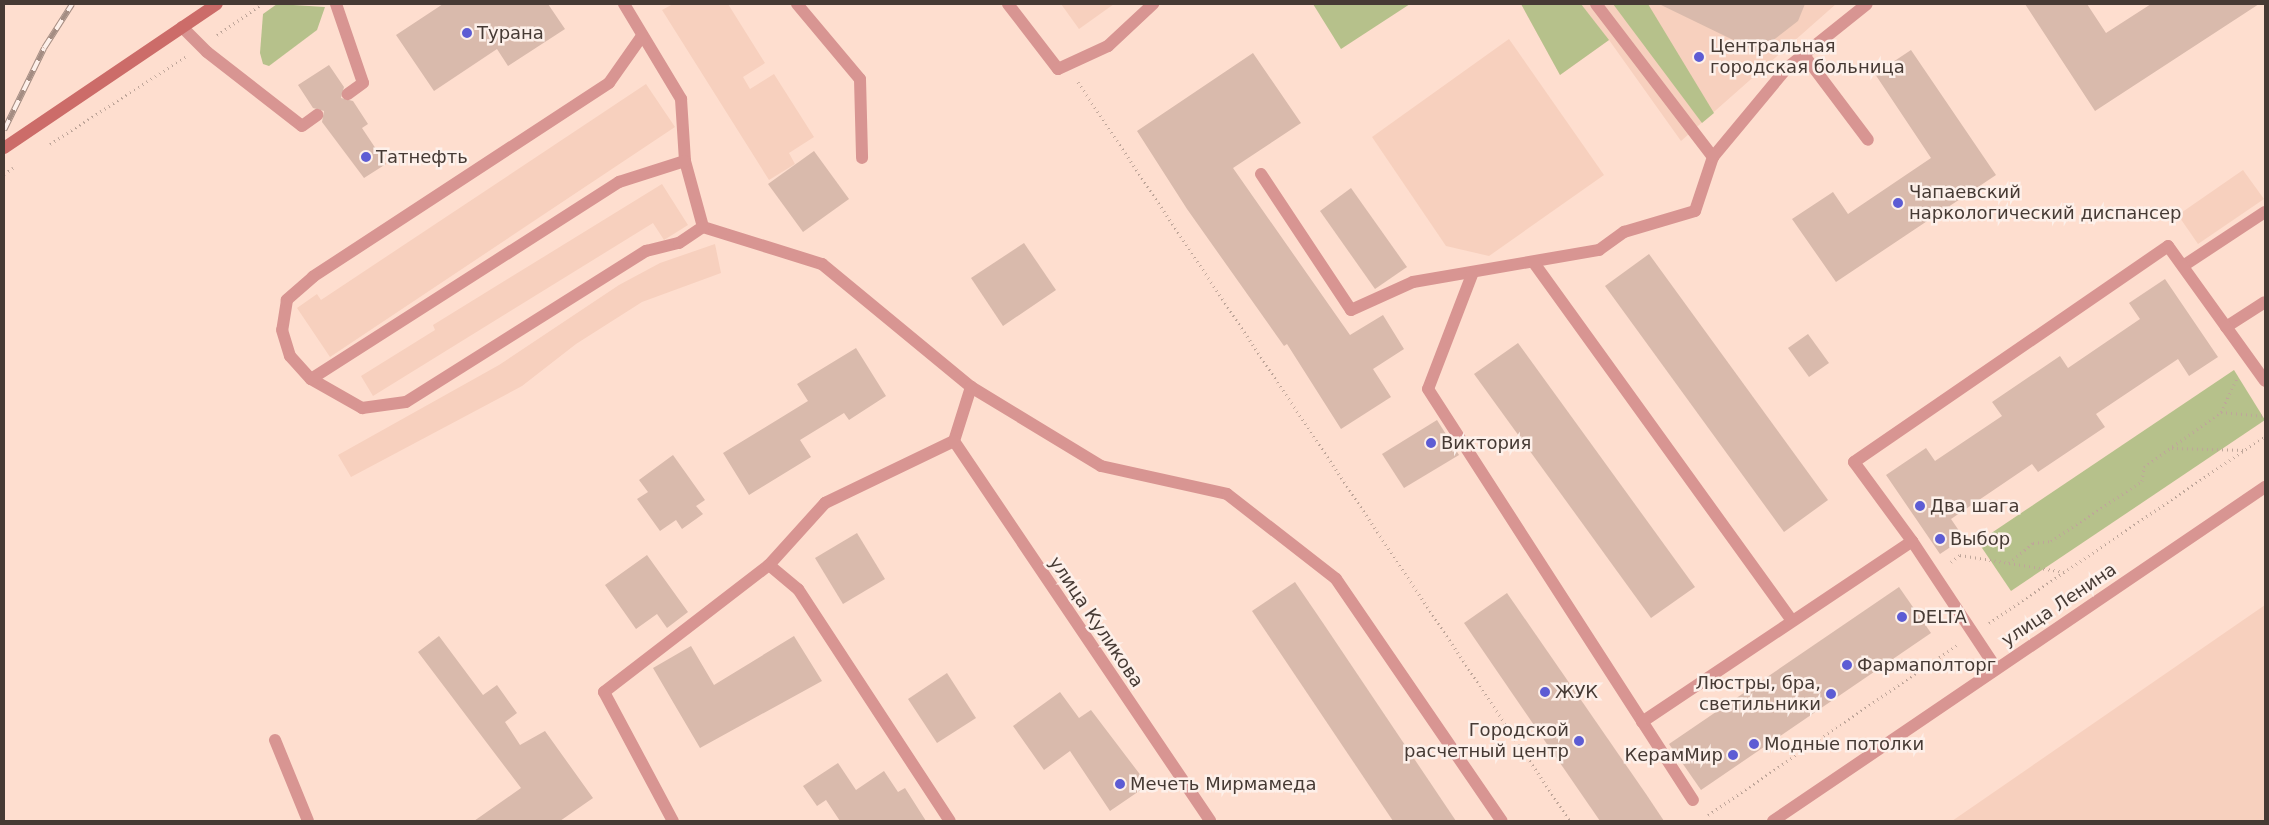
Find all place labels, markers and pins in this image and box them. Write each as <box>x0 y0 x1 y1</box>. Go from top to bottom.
place label: Турана <box>477 22 544 44</box>
marker: Турана <box>461 27 473 39</box>
place label: Центральная городская больница <box>1710 36 1905 78</box>
marker: Центральная городская больница <box>1692 50 1706 64</box>
place label: Татнефть <box>376 146 468 168</box>
marker: Татнефть <box>360 151 372 163</box>
place label: Чапаевский наркологический диспансер <box>1909 182 2181 224</box>
marker: Чапаевский наркологический диспансер <box>1891 196 1905 210</box>
place label: Виктория <box>1441 432 1531 454</box>
marker: Виктория <box>1425 437 1437 449</box>
place label: Два шага <box>1930 495 2019 517</box>
marker: Два шага <box>1914 500 1926 512</box>
place label: Выбор <box>1950 528 2010 550</box>
marker: Выбор <box>1934 533 1946 545</box>
place label: DELTA <box>1912 606 1967 628</box>
marker: DELTA <box>1896 611 1908 623</box>
place label: Фармаполторг <box>1857 654 1996 676</box>
marker: Фармаполторг <box>1841 659 1853 671</box>
place label: Люстры, бра, светильники <box>1696 673 1821 716</box>
place label: ЖУК <box>1555 681 1598 703</box>
marker: ЖУК <box>1539 686 1551 698</box>
marker: Люстры, бра, светильники <box>1825 688 1837 700</box>
place label: Городской расчетный центр <box>1404 720 1569 762</box>
place label: Модные потолки <box>1764 733 1924 755</box>
marker: Городской расчетный центр <box>1573 735 1585 747</box>
marker: Модные потолки <box>1748 738 1760 750</box>
place label: КерамМир <box>1624 744 1723 766</box>
marker: КерамМир <box>1727 749 1739 761</box>
place label: Мечеть Мирмамеда <box>1130 773 1317 795</box>
marker: Мечеть Мирмамеда <box>1114 778 1126 790</box>

